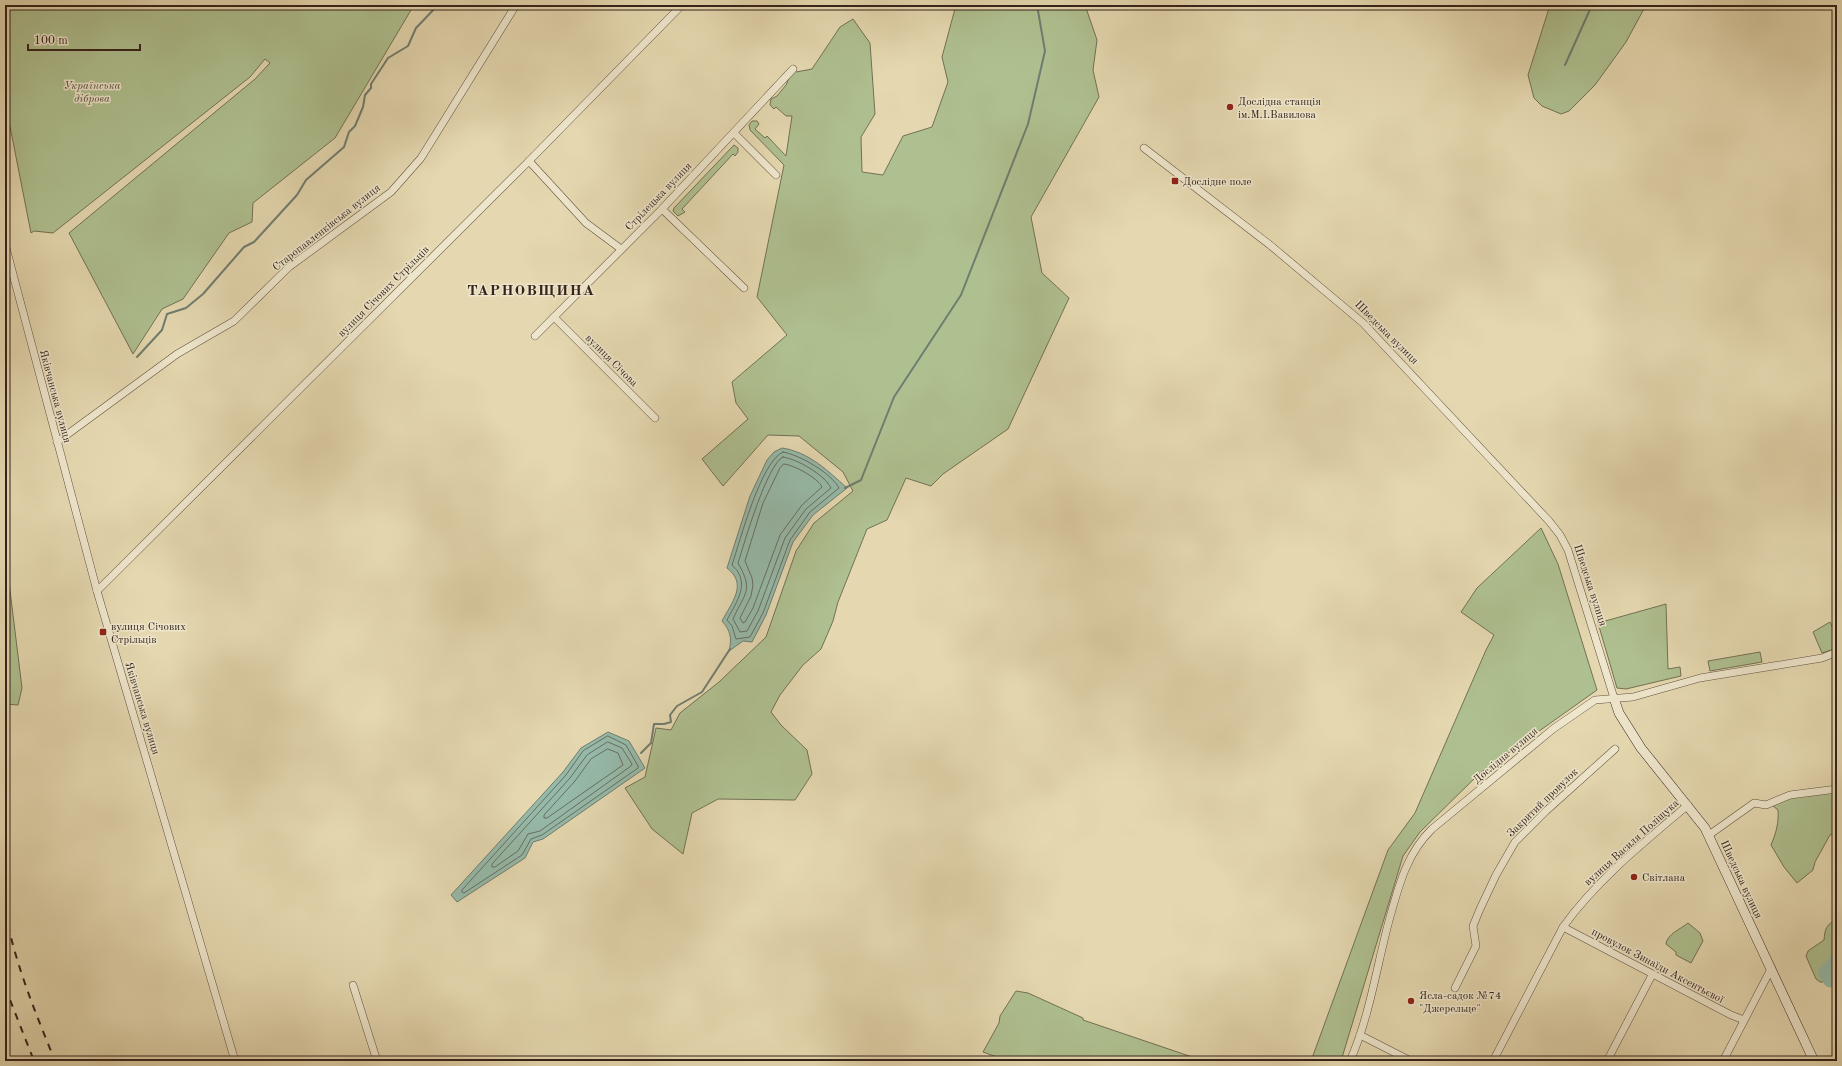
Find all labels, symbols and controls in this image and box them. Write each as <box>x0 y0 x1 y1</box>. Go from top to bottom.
scale bar <box>28 26 140 52</box>
text: 100 m <box>34 35 68 47</box>
park label: Українська діброва <box>63 81 121 105</box>
place label: Дослідна станція ім.М.І.Вавилова <box>1238 97 1321 121</box>
marker: Дослідна станція ім.М.І.Вавилова <box>1225 102 1235 112</box>
street label: Стрілецька вулиця <box>624 161 695 233</box>
marker: Дослідне поле <box>1170 176 1180 186</box>
place label: Дослідне поле <box>1183 177 1252 188</box>
street label: Старопавленківська вулиця <box>271 183 383 274</box>
street label: вулиця Січових Стрільців <box>336 244 432 340</box>
district label: ТАРНОВЩИНА <box>467 284 595 299</box>
street label: Шведська вулиця <box>1352 299 1420 367</box>
street label: вулиця Січова <box>583 333 640 390</box>
street label: Яківчанська вулиця <box>37 349 72 444</box>
street label: Шведська вулиця <box>1571 543 1608 628</box>
place label: вулиця Січових Стрільців <box>111 622 186 646</box>
marker: вулиця Січових Стрільців <box>98 627 108 637</box>
street label: Яківчанська вулиця <box>122 661 161 756</box>
street label: Дослідна вулиця <box>1472 726 1541 786</box>
street label: Закритий провулок <box>1506 766 1581 840</box>
street label: вулиця Василя Поліщука <box>1583 798 1682 888</box>
street label: Шведська вулиця <box>1718 839 1764 921</box>
marker: Світлана <box>1629 872 1639 882</box>
place label: Світлана <box>1642 873 1686 884</box>
street label: провулок Зинаїди Аксентьєвої <box>1589 927 1726 1006</box>
place label: Ясла-садок №74 "Джерельце" <box>1419 991 1501 1015</box>
marker: Ясла-садок №74 "Джерельце" <box>1406 996 1416 1006</box>

